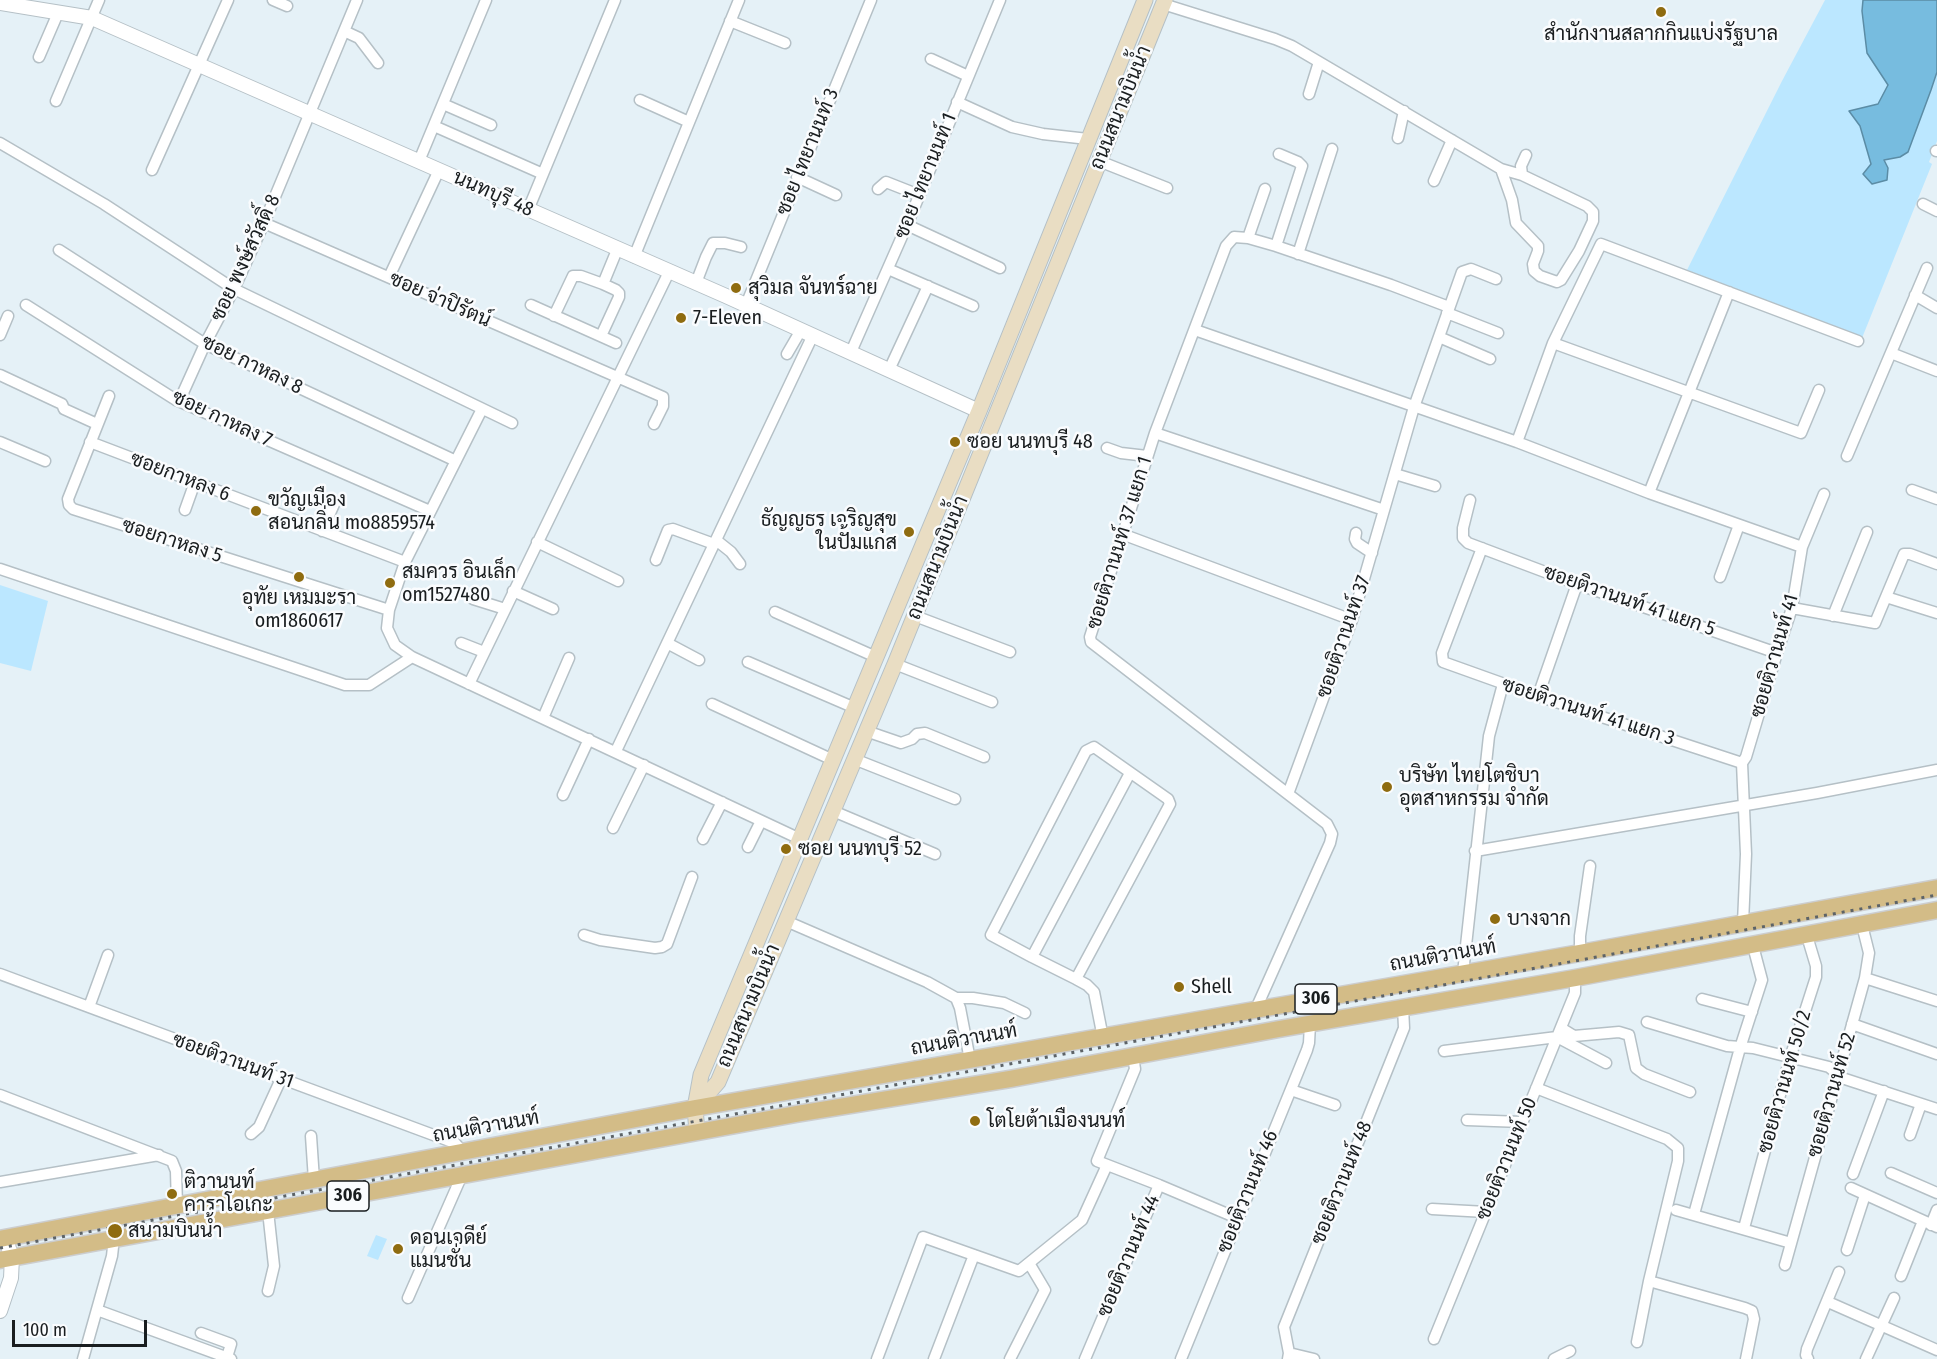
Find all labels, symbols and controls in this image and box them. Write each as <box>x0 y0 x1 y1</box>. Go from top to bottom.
marker: สำนักงานสลากกินแบ่งรัฐบาล <box>1654 5 1668 19</box>
place label: สำนักงานสลากกินแบ่งรัฐบาล <box>1544 22 1778 46</box>
street label: ถนนสนามบินน้ำ <box>1085 43 1157 173</box>
street label: ซอย ไทยานนท์ 3 <box>772 85 844 219</box>
street label: ซอย ไทยานนท์ 1 <box>890 110 962 242</box>
street label: นนทบุรี 48 <box>449 166 537 222</box>
street label: ซอย พงษ์สวัสดิ์ 8 <box>206 191 286 325</box>
street label: ซอย จ่าปิรัตน์ <box>385 267 495 333</box>
place label: สุวิมล จันทร์ฉาย <box>748 276 878 300</box>
marker: สุวิมล จันทร์ฉาย <box>729 281 743 295</box>
place label: 7-Eleven <box>693 306 762 330</box>
marker: 7-Eleven <box>674 311 688 325</box>
street label: ซอย กาหลง 8 <box>198 330 306 400</box>
street label: ซอย กาหลง 7 <box>168 385 276 453</box>
place label: ซอย นนทบุรี 48 <box>967 430 1093 454</box>
marker: ซอย นนทบุรี 48 <box>948 435 962 449</box>
street label: ซอยกาหลง 6 <box>127 447 233 507</box>
street label: ซอยติวานนท์ 37 แยก 1 <box>1082 454 1158 632</box>
place label: ขวัญเมือง สอนกลิ่น mo8859574 <box>268 488 435 535</box>
street label: ถนนสนามบินน้ำ <box>902 493 974 623</box>
marker: ขวัญเมือง สอนกลิ่น mo8859574 <box>249 504 263 518</box>
place label: ธัญญธร เจริญสุข ในปั้มแกส <box>761 508 897 555</box>
street label: ซอยกาหลง 5 <box>119 514 225 568</box>
marker: ธัญญธร เจริญสุข ในปั้มแกส <box>902 525 916 539</box>
place label: สมควร อินเล็ก om1527480 <box>402 560 516 607</box>
street label: ซอยติวานนท์ 41 แยก 5 <box>1540 560 1718 642</box>
marker: อุทัย เหมมะรา om1860617 <box>292 570 306 584</box>
street label: ซอยติวานนท์ 37 <box>1312 573 1376 701</box>
marker: สมควร อินเล็ก om1527480 <box>383 576 397 590</box>
place label: อุทัย เหมมะรา om1860617 <box>242 586 356 633</box>
street label: ซอยติวานนท์ 41 <box>1746 592 1804 720</box>
street label: ซอยติวานนท์ 41 แยก 3 <box>1499 673 1677 751</box>
place label: บริษัท ไทยโตชิบา อุตสาหกรรม จำกัด <box>1399 764 1549 811</box>
marker: บริษัท ไทยโตชิบา อุตสาหกรรม จำกัด <box>1380 780 1394 794</box>
place label: ซอย นนทบุรี 52 <box>798 837 922 861</box>
marker: ซอย นนทบุรี 52 <box>779 842 793 856</box>
place label: บางจาก <box>1507 907 1571 931</box>
marker: บางจาก <box>1488 912 1502 926</box>
street label: ถนนติวานนท์ <box>1388 935 1498 977</box>
street label: ถนนสนามบินน้ำ <box>712 941 786 1071</box>
place label: Shell <box>1191 975 1232 999</box>
marker: Shell <box>1172 980 1186 994</box>
road number: 306 <box>1295 984 1337 1014</box>
street label: ซอยติวานนท์ 50/2 <box>1753 1008 1817 1156</box>
street label: ถนนติวานนท์ <box>909 1019 1019 1061</box>
street label: ซอยติวานนท์ 31 <box>169 1028 297 1094</box>
street label: ซอยติวานนท์ 52 <box>1803 1030 1861 1160</box>
street label: ซอยติวานนท์ 50 <box>1471 1094 1543 1224</box>
street label: ถนนติวานนท์ <box>431 1106 541 1148</box>
place label: โตโยต้าเมืองนนท์ <box>987 1109 1125 1133</box>
marker: โตโยต้าเมืองนนท์ <box>968 1114 982 1128</box>
street label: ซอยติวานนท์ 48 <box>1306 1118 1378 1248</box>
street label: ซอยติวานนท์ 46 <box>1212 1127 1284 1257</box>
place label: ติวานนท์ คาราโอเกะ <box>184 1170 273 1217</box>
road number: 306 <box>327 1181 369 1211</box>
marker: ติวานนท์ คาราโอเกะ <box>165 1187 179 1201</box>
street label: ซอยติวานนท์ 44 <box>1093 1191 1165 1321</box>
place label: สนามบินน้ำ <box>128 1219 222 1243</box>
marker: สนามบินน้ำ <box>106 1222 124 1240</box>
place label: ดอนเจดีย์ แมนชั่น <box>410 1226 487 1273</box>
marker: ดอนเจดีย์ แมนชั่น <box>391 1242 405 1256</box>
scale bar <box>15 1308 150 1346</box>
text: 100 m <box>23 1319 67 1341</box>

